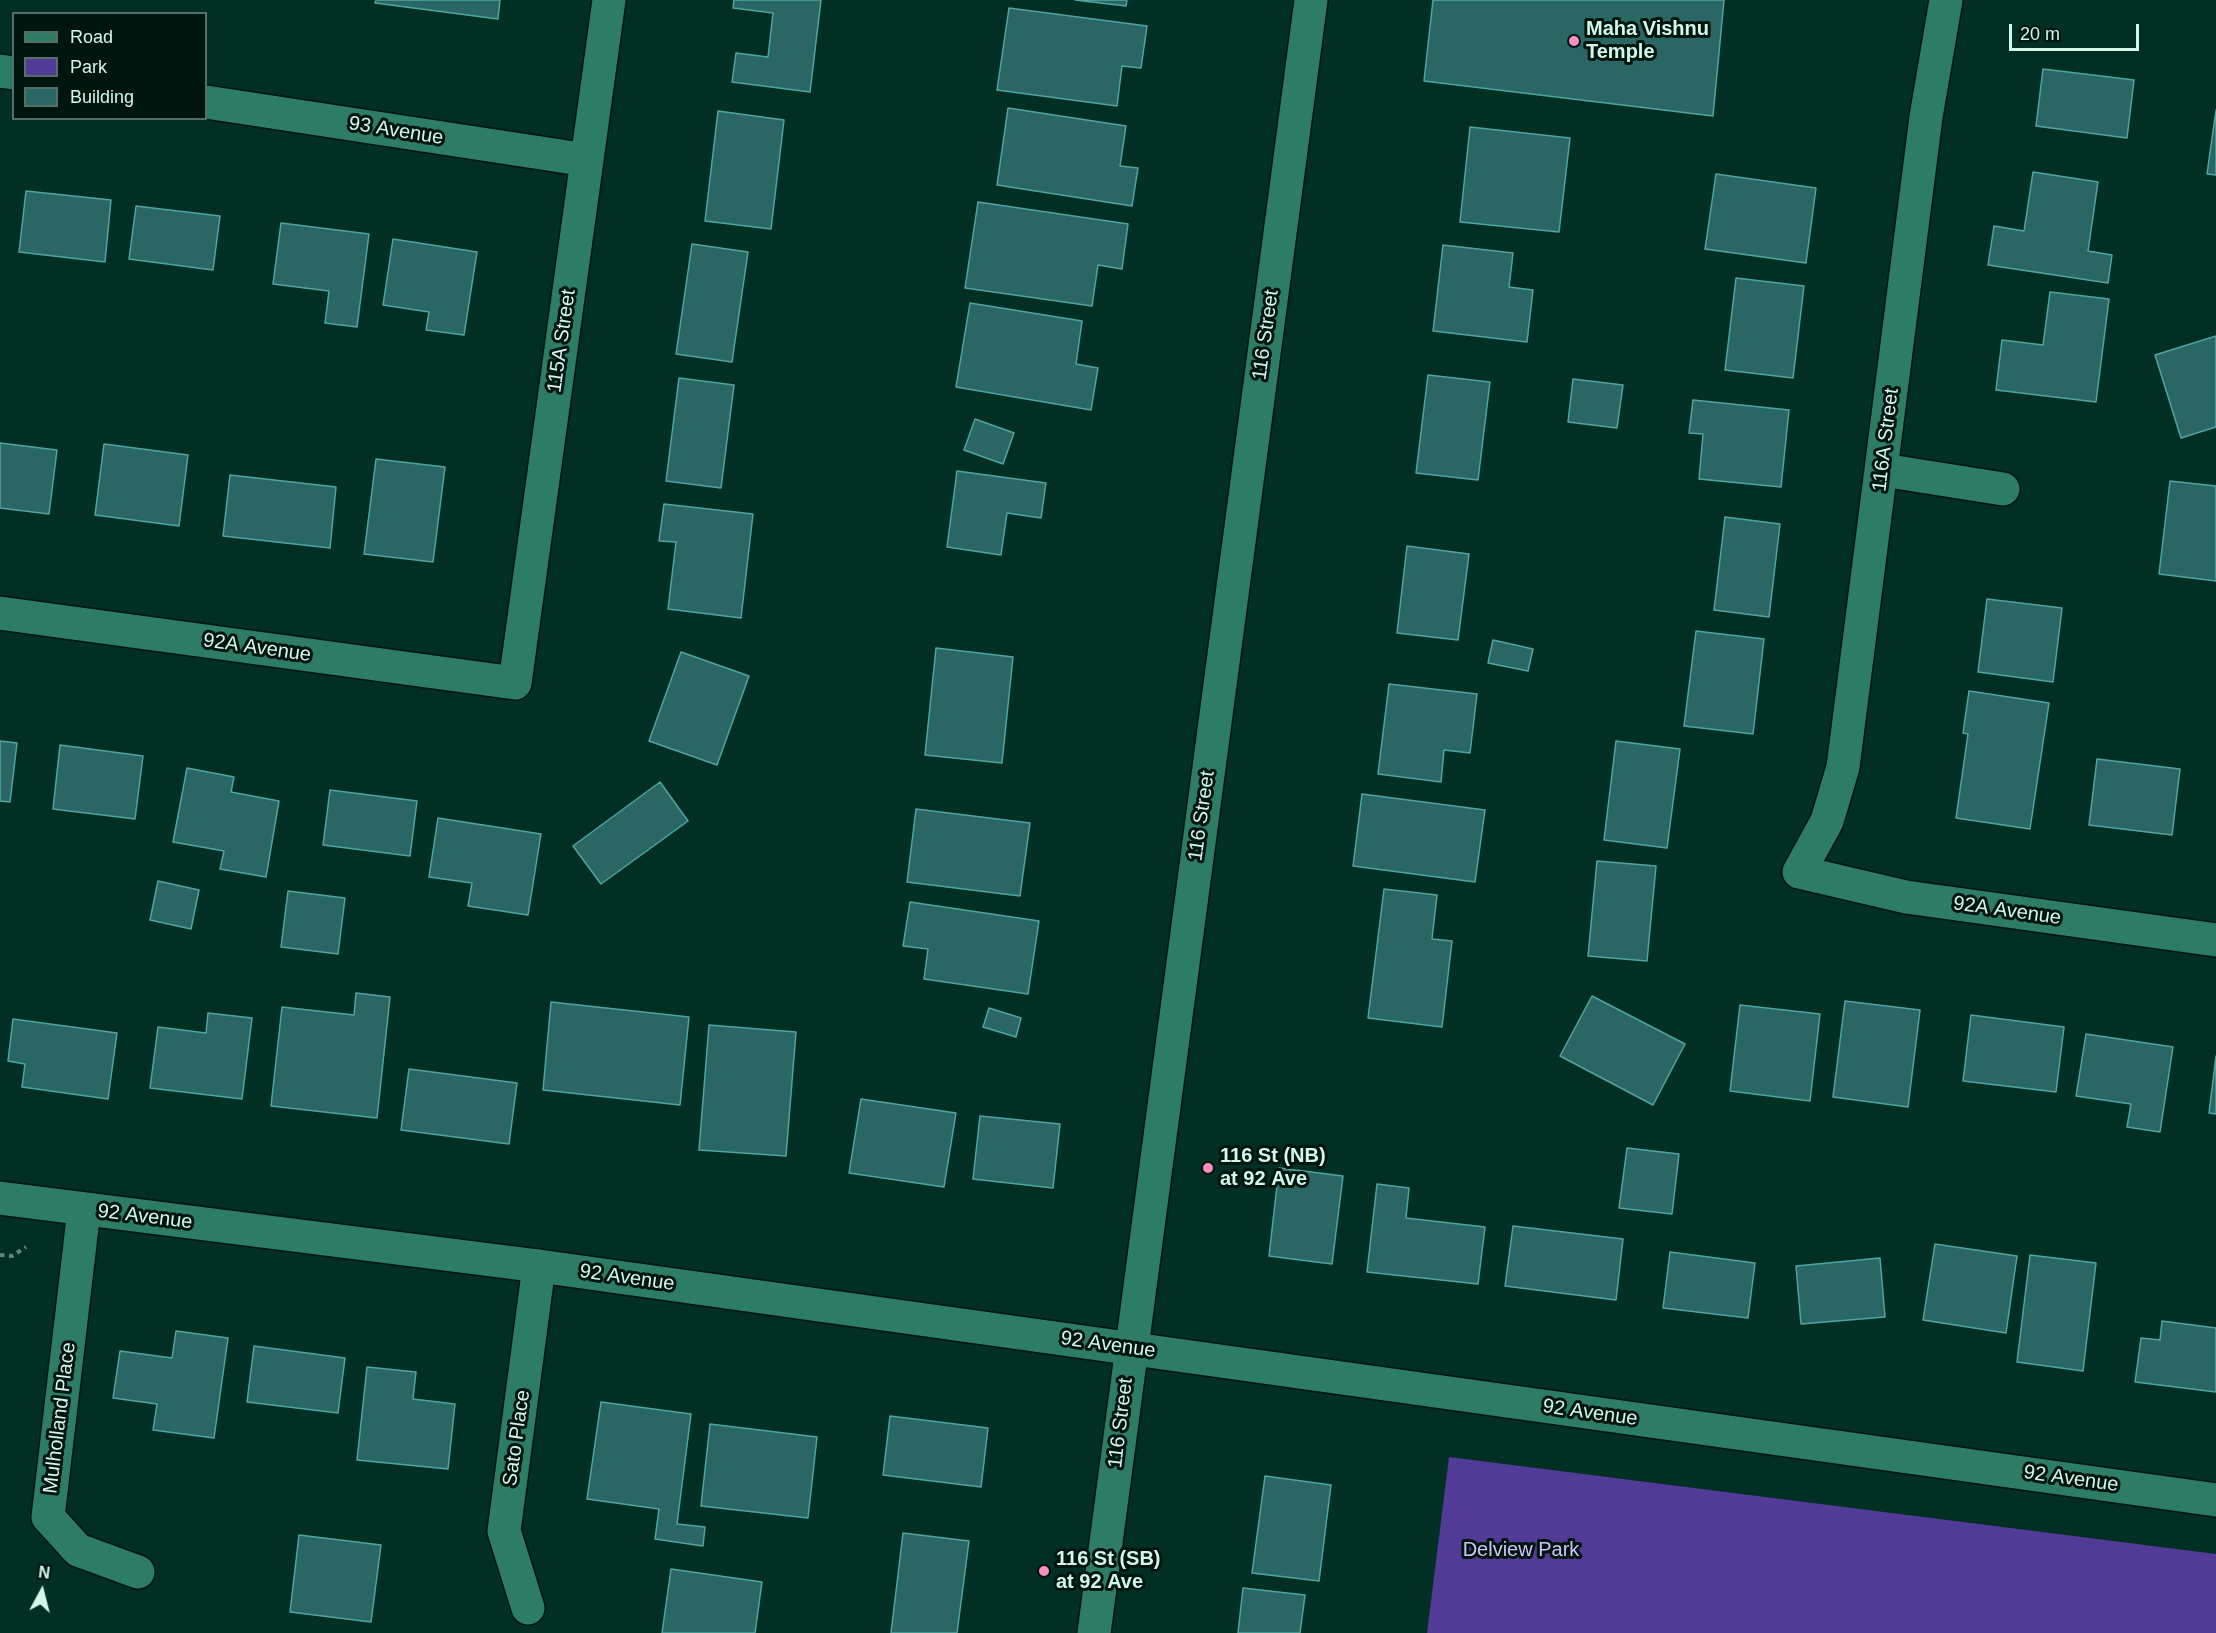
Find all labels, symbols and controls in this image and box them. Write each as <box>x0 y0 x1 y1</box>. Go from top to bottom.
legend <box>12 12 207 120</box>
scale bar <box>2012 12 2142 50</box>
place label: Maha Vishnu Temple <box>1586 17 1709 64</box>
text: 20 m <box>2020 24 2060 44</box>
text: Road <box>70 27 113 47</box>
marker: Maha Vishnu Temple <box>1567 34 1581 48</box>
text: Park <box>70 57 107 77</box>
text: Building <box>70 87 134 107</box>
street label: 93 Avenue <box>347 112 445 150</box>
street label: 115A Street <box>543 288 581 394</box>
street label: 116 Street <box>1248 288 1284 382</box>
street label: 116A Street <box>1868 387 1904 493</box>
street label: 92A Avenue <box>202 629 312 667</box>
street label: 116 Street <box>1184 769 1220 863</box>
street label: 92A Avenue <box>1952 892 2062 930</box>
place label: 116 St (NB) at 92 Ave <box>1220 1144 1326 1191</box>
marker: 116 St (NB) at 92 Ave <box>1201 1161 1215 1175</box>
street label: 92 Avenue <box>96 1199 194 1235</box>
street label: 92 Avenue <box>578 1259 676 1297</box>
street label: 92 Avenue <box>1059 1326 1157 1364</box>
street label: Mulholland Place <box>39 1341 81 1495</box>
street label: 116 Street <box>1104 1376 1138 1470</box>
street label: Sato Place <box>498 1388 536 1488</box>
street label: 92 Avenue <box>1541 1394 1639 1432</box>
street label: 92 Avenue <box>2022 1460 2120 1498</box>
park label: Delview Park <box>1463 1538 1579 1562</box>
place label: 116 St (SB) at 92 Ave <box>1056 1547 1160 1594</box>
north arrow <box>12 1561 72 1621</box>
text: N <box>37 1563 51 1582</box>
marker: 116 St (SB) at 92 Ave <box>1037 1564 1051 1578</box>

